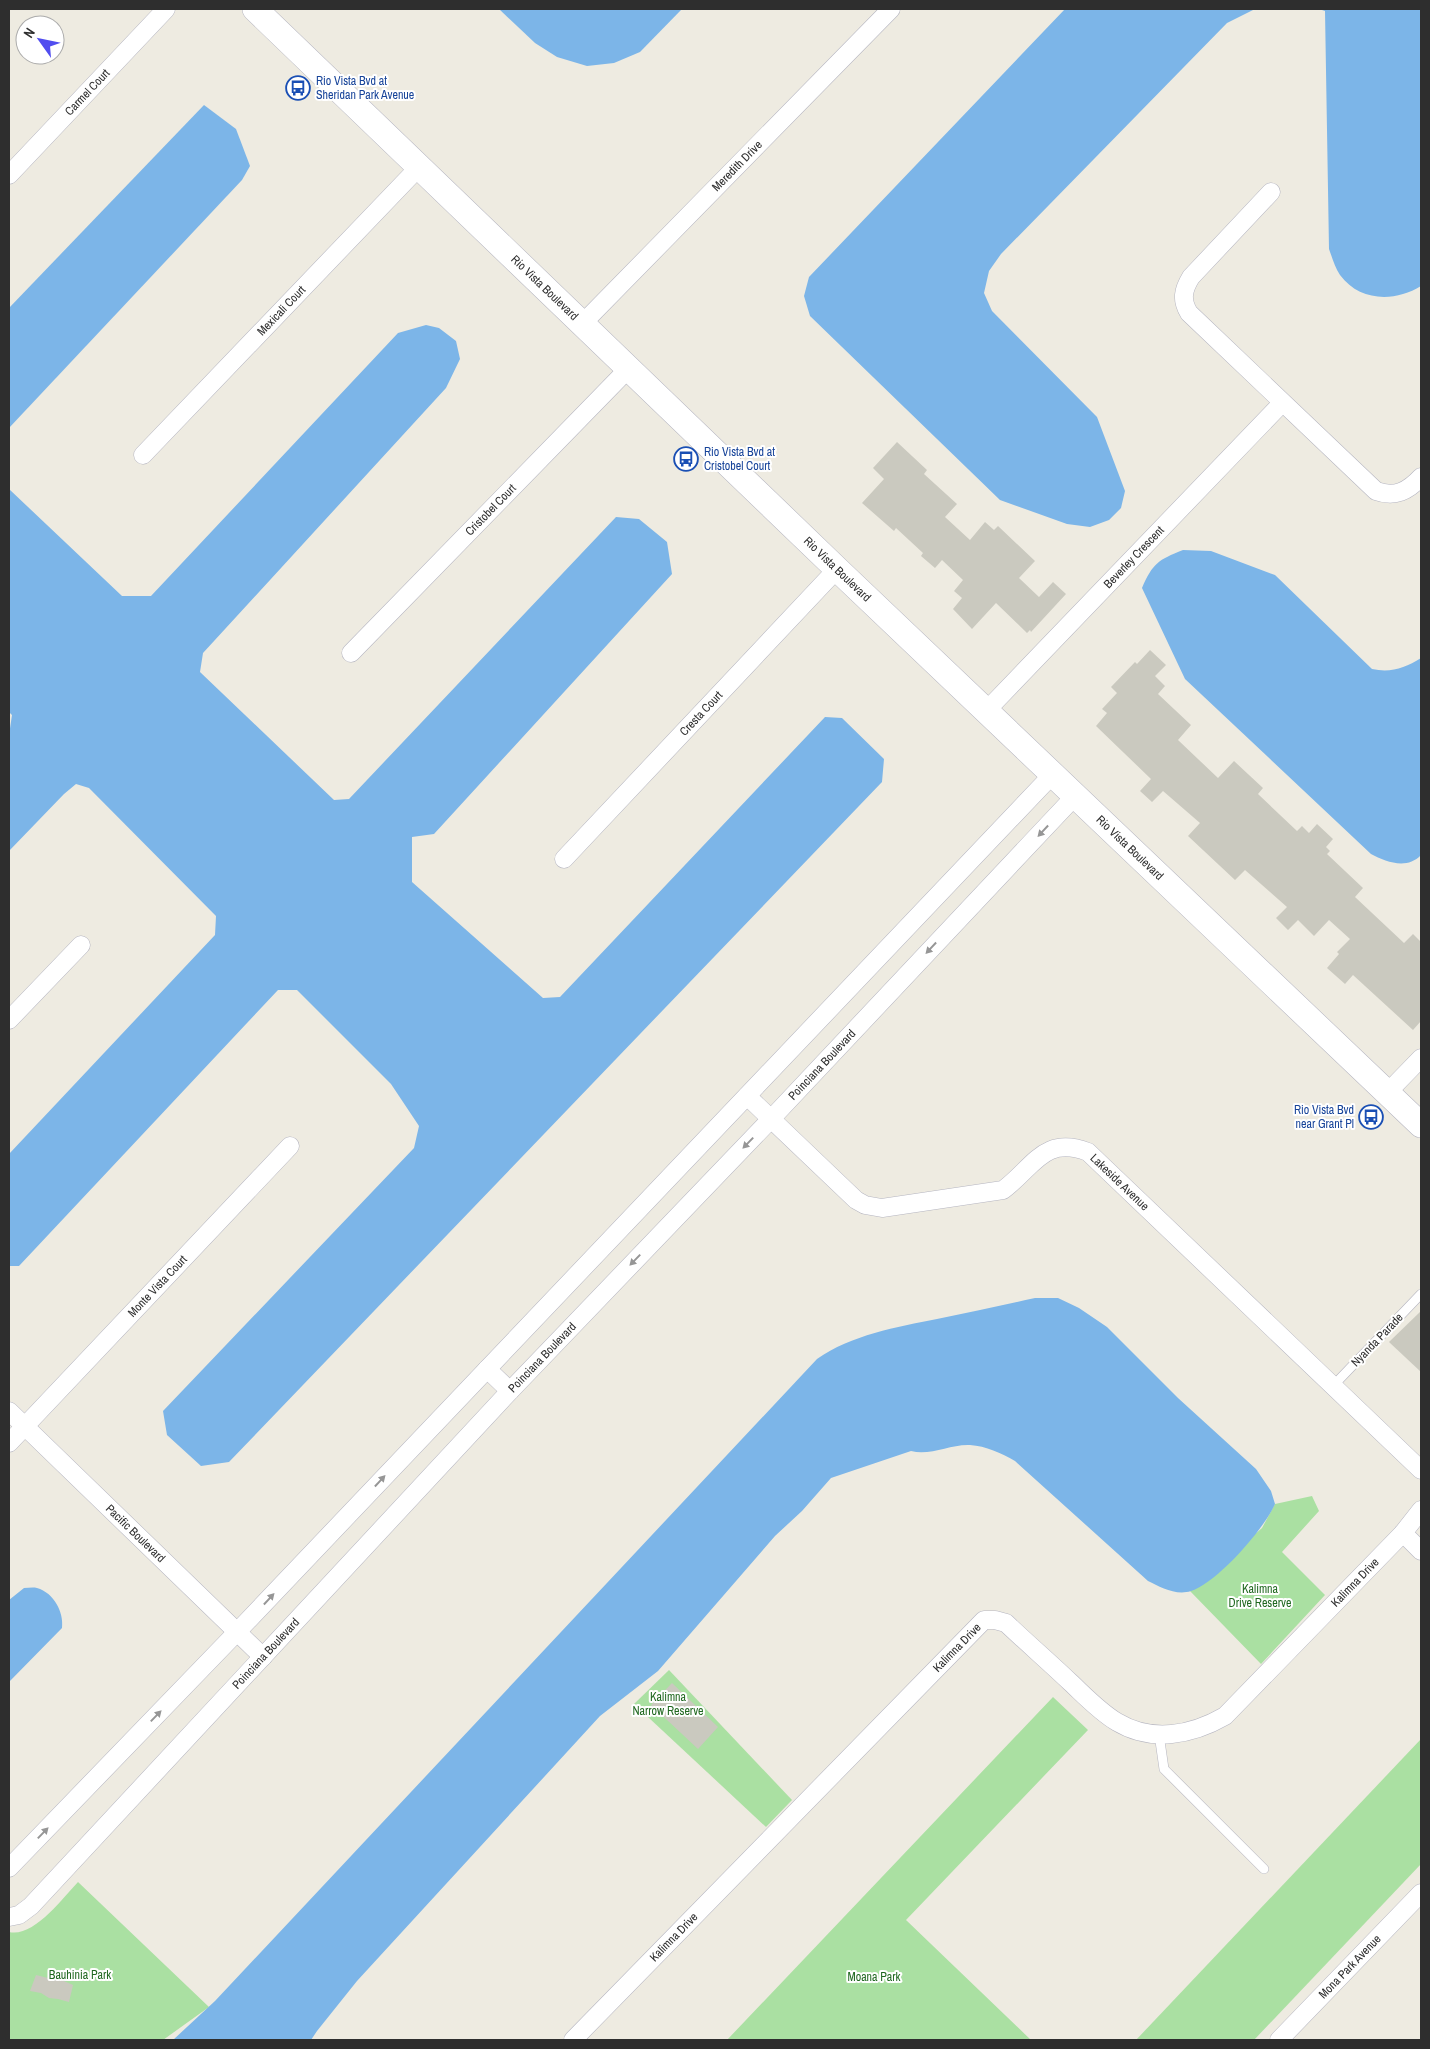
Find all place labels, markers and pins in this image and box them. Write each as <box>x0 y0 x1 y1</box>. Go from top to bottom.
place label: Rio Vista Bvd at Sheridan Park Avenue <box>316 73 414 103</box>
bus stop icon: Rio Vista Bvd at Sheridan Park Avenue <box>285 75 311 101</box>
place label: Rio Vista Bvd at Cristobel Court <box>704 444 775 474</box>
bus stop icon: Rio Vista Bvd at Cristobel Court <box>673 446 699 472</box>
place label: Rio Vista Bvd near Grant Pl <box>1294 1102 1354 1132</box>
bus stop icon: Rio Vista Bvd near Grant Pl <box>1358 1104 1384 1130</box>

